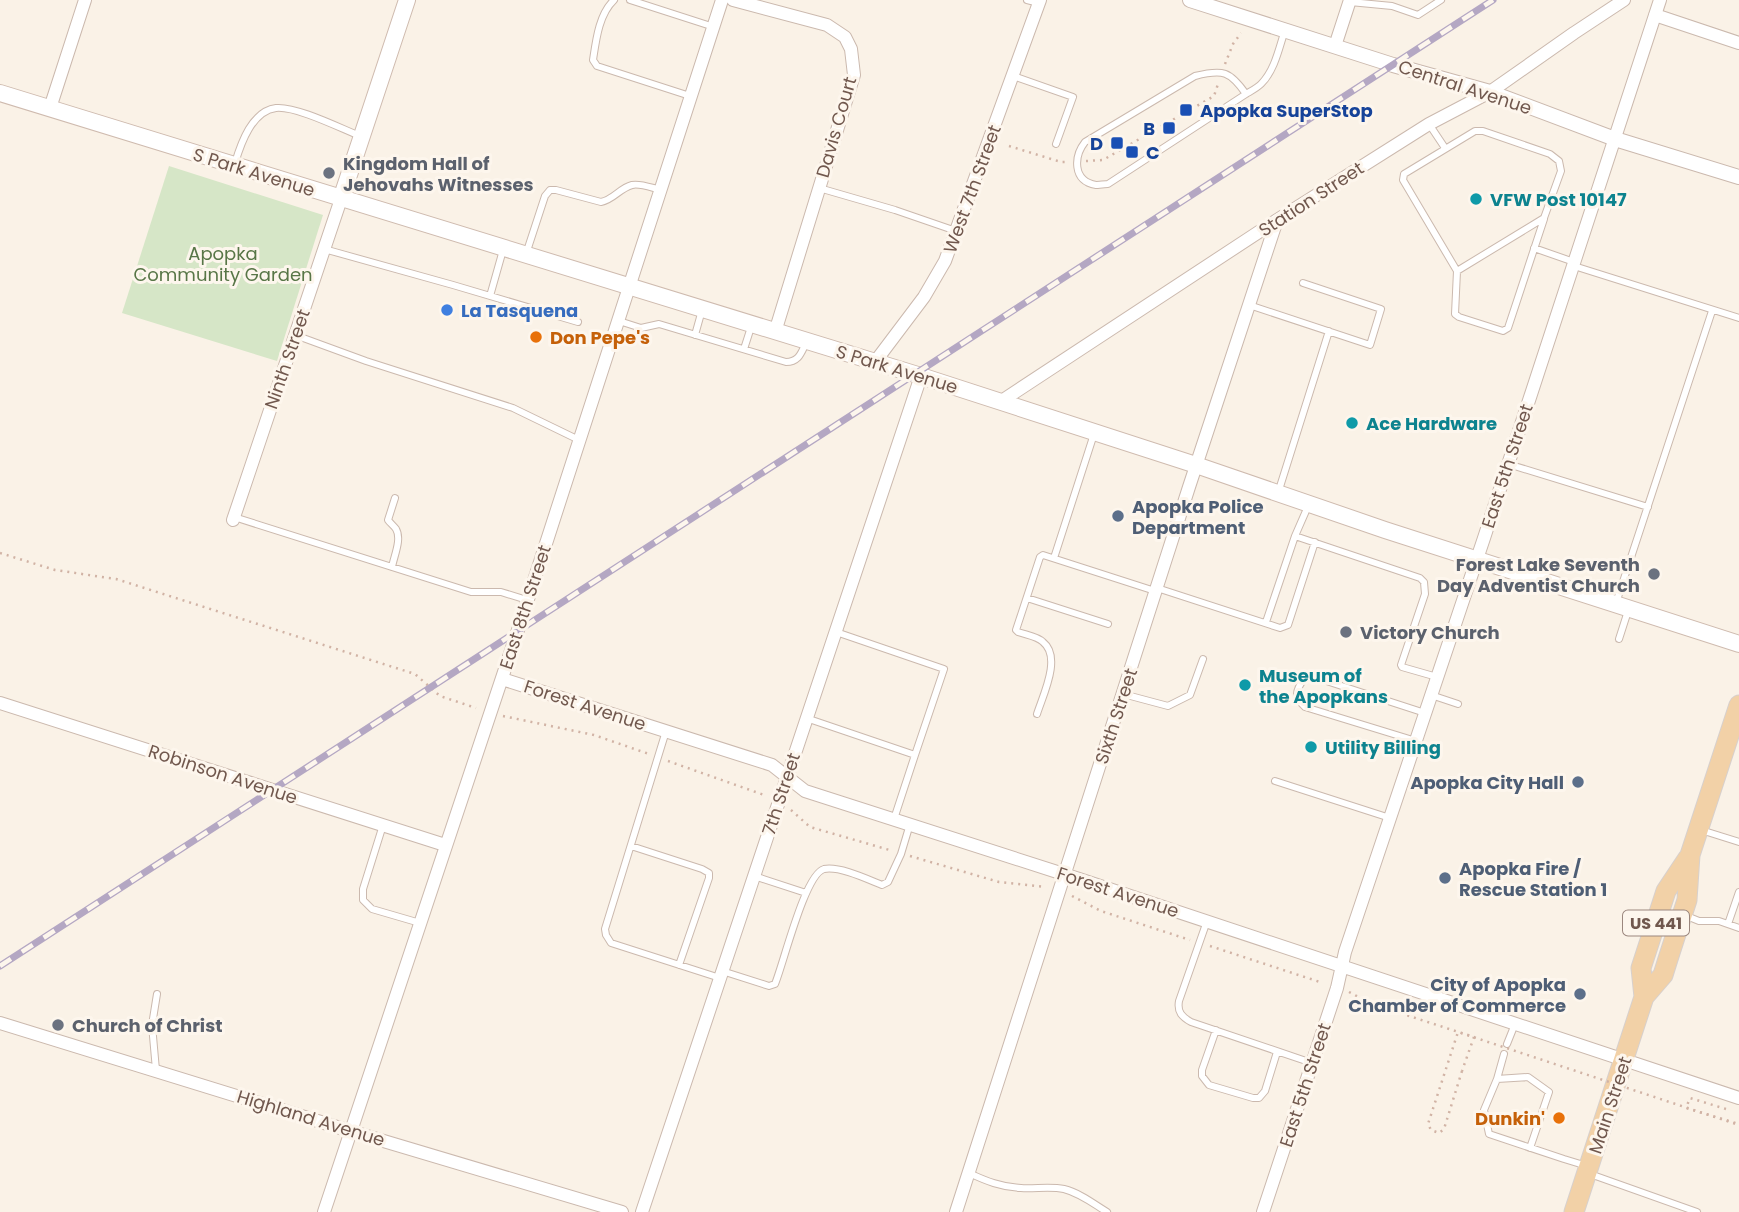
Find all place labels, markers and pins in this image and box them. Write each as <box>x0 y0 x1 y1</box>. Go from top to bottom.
place label: Apopka SuperStop <box>1200 98 1373 123</box>
marker: Apopka SuperStop <box>1178 102 1194 118</box>
place label: B <box>1143 116 1155 141</box>
marker: B <box>1161 120 1177 136</box>
place label: D <box>1090 131 1103 156</box>
marker: D <box>1109 135 1125 151</box>
place label: C <box>1146 140 1160 165</box>
marker: C <box>1124 144 1140 160</box>
place label: Kingdom Hall of Jehovahs Witnesses <box>343 151 534 197</box>
marker: Kingdom Hall of Jehovahs Witnesses <box>321 165 337 181</box>
place label: VFW Post 10147 <box>1490 187 1627 212</box>
marker: VFW Post 10147 <box>1468 191 1484 207</box>
place label: La Tasquena <box>461 298 578 323</box>
marker: La Tasquena <box>439 302 455 318</box>
place label: Don Pepe's <box>550 325 650 350</box>
marker: Don Pepe's <box>528 329 544 345</box>
place label: Ace Hardware <box>1366 411 1497 436</box>
marker: Ace Hardware <box>1344 415 1360 431</box>
place label: Apopka Police Department <box>1132 494 1264 540</box>
marker: Apopka Police Department <box>1110 508 1126 524</box>
place label: Forest Lake Seventh Day Adventist Church <box>1437 552 1640 598</box>
marker: Forest Lake Seventh Day Adventist Church <box>1646 566 1662 582</box>
place label: Victory Church <box>1360 620 1500 645</box>
marker: Victory Church <box>1338 624 1354 640</box>
place label: Museum of the Apopkans <box>1259 663 1388 709</box>
marker: Museum of the Apopkans <box>1237 677 1253 693</box>
place label: Utility Billing <box>1325 735 1441 760</box>
marker: Utility Billing <box>1303 739 1319 755</box>
place label: Apopka City Hall <box>1410 770 1564 795</box>
marker: Apopka City Hall <box>1570 774 1586 790</box>
place label: Apopka Fire / Rescue Station 1 <box>1459 856 1607 902</box>
marker: Apopka Fire / Rescue Station 1 <box>1437 870 1453 886</box>
place label: City of Apopka Chamber of Commerce <box>1348 972 1566 1018</box>
marker: City of Apopka Chamber of Commerce <box>1572 986 1588 1002</box>
place label: Church of Christ <box>72 1013 223 1038</box>
marker: Church of Christ <box>50 1017 66 1033</box>
place label: Dunkin' <box>1475 1106 1545 1131</box>
marker: Dunkin' <box>1551 1110 1567 1126</box>

